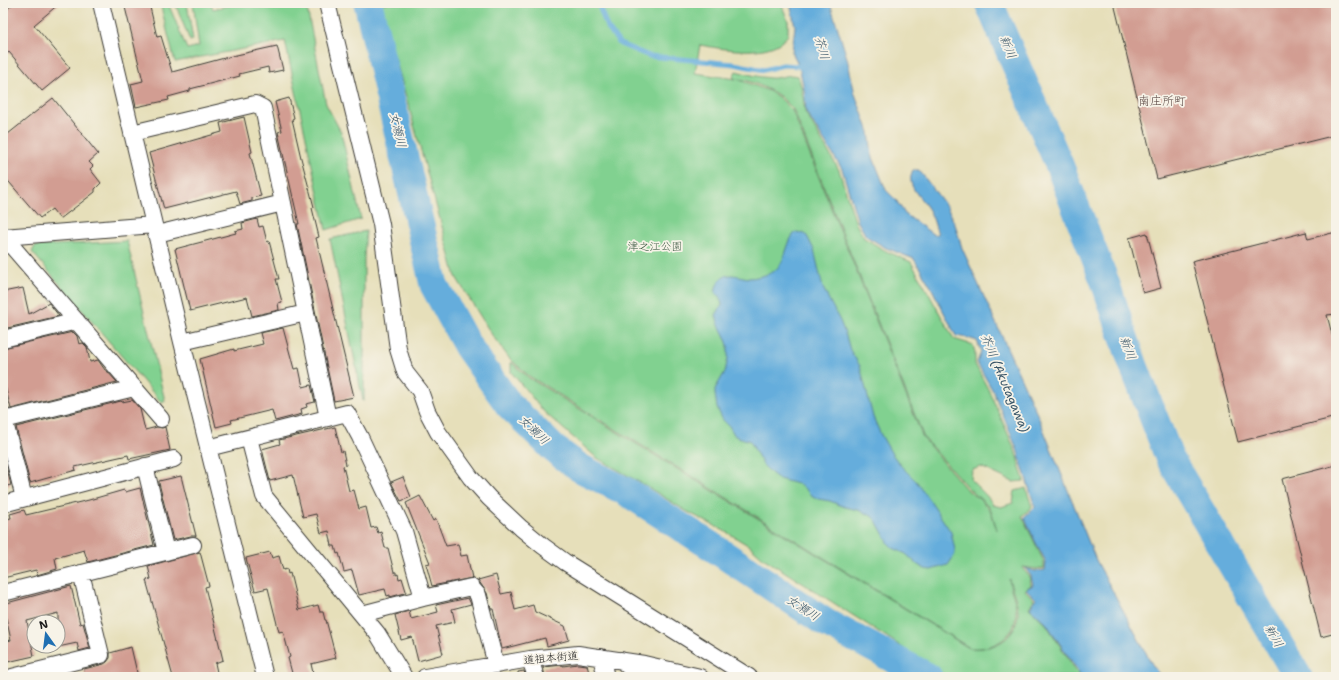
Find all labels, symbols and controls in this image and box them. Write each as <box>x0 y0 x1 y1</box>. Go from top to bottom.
water label: 新川 <box>996 33 1020 61</box>
water label: 芥川 <box>811 34 833 62</box>
district label: 南庄所町 <box>1138 93 1186 109</box>
water label: 女瀬川 <box>386 111 410 149</box>
park label: 津之江公園 <box>628 239 683 254</box>
water label: 芥川 (Akutagawa) <box>977 331 1033 435</box>
water label: 新川 <box>1116 334 1140 362</box>
water label: 女瀬川 <box>515 412 553 448</box>
water label: 女瀬川 <box>784 591 822 625</box>
north arrow <box>26 614 66 654</box>
text: N <box>38 616 50 633</box>
water label: 新川 <box>1261 622 1287 650</box>
street label: 道祖本街道 <box>523 648 579 668</box>

